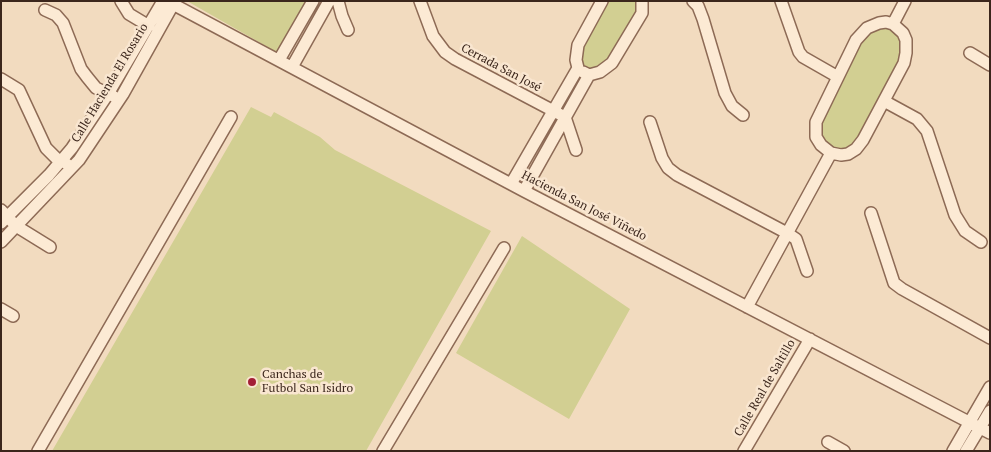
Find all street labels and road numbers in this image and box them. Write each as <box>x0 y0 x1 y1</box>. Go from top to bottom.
street label: Calle Hacienda El Rosario <box>69 21 151 145</box>
street label: Cerrada San José <box>458 41 544 95</box>
street label: Hacienda San José Viñedo <box>519 168 649 244</box>
street label: Calle Real de Saltillo <box>731 337 799 439</box>

